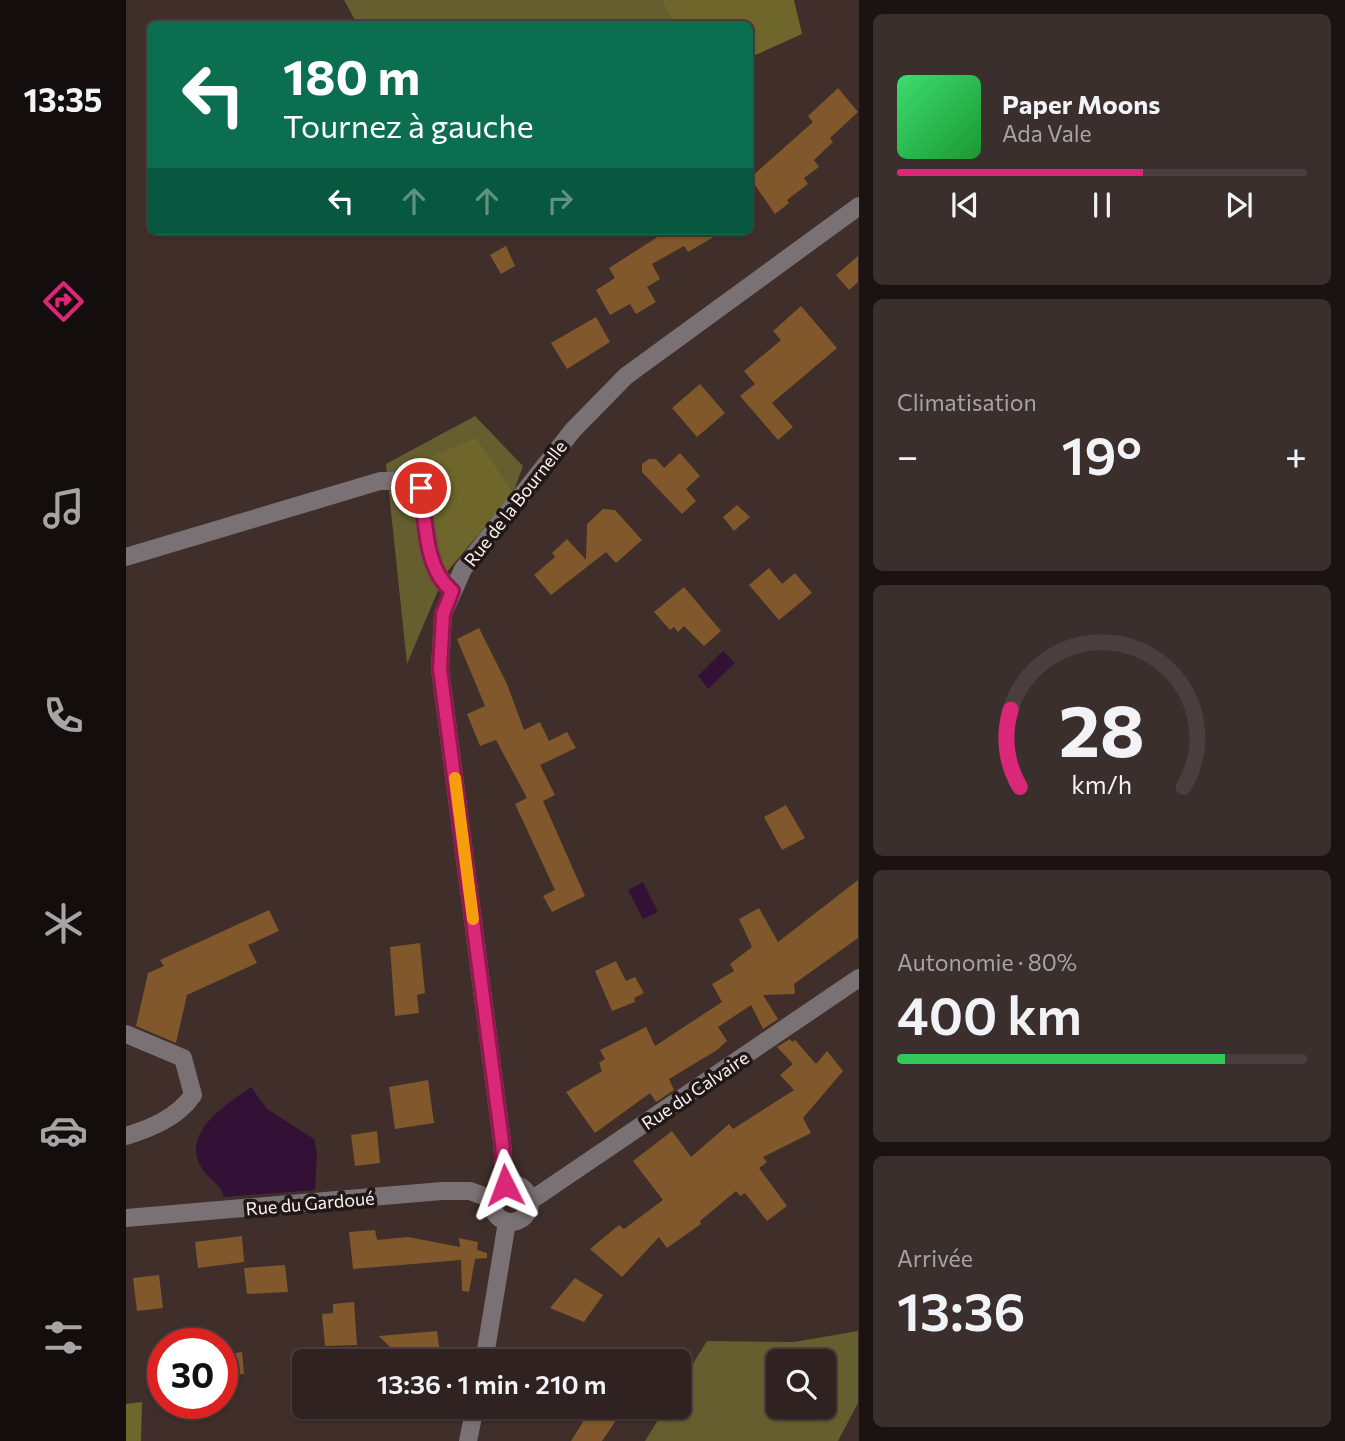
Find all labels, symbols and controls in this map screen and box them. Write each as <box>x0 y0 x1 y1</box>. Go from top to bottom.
text: 180 m <box>283 45 420 105</box>
icon: left <box>168 49 259 140</box>
text: 13:35 <box>24 79 102 119</box>
text: Paper Moons <box>1002 88 1160 119</box>
text: Tournez à gauche <box>283 105 534 145</box>
text: Ada Vale <box>1002 119 1092 147</box>
icon: left <box>322 182 360 220</box>
icon: ahead <box>395 182 433 220</box>
icon: ahead <box>468 182 506 220</box>
icon: right <box>541 182 579 220</box>
icon: previous <box>946 186 984 224</box>
icon: pause <box>1083 186 1121 224</box>
icon: next <box>1220 186 1258 224</box>
icon: directions <box>39 277 88 326</box>
text: Climatisation <box>897 388 1037 416</box>
text: 19° <box>1061 422 1142 486</box>
text: − <box>897 431 919 478</box>
text: + <box>1285 431 1307 478</box>
street label: Rue de la Bournelle <box>459 436 571 570</box>
pin <box>391 458 451 518</box>
icon: arrive <box>402 469 440 507</box>
icon: music <box>39 484 88 533</box>
text: 28 <box>1059 683 1145 772</box>
icon: phone <box>39 691 88 740</box>
text: km/h <box>1072 768 1132 798</box>
icon: climate <box>39 899 88 948</box>
text: Autonomie · 80% <box>897 948 1077 976</box>
text: 400 km <box>897 982 1082 1046</box>
street label: Rue du Calvaire <box>637 1046 753 1134</box>
icon: car <box>39 1106 88 1155</box>
position arrow <box>468 1148 542 1222</box>
street label: Rue du Gardoué <box>245 1186 375 1220</box>
text: Arrivée <box>897 1244 973 1272</box>
text: 13:36 <box>897 1278 1025 1342</box>
icon: filters <box>39 1313 88 1362</box>
speed limit sign: 30 <box>147 1328 238 1419</box>
map controls <box>766 1349 836 1419</box>
button: search <box>766 1349 836 1419</box>
text: 13:36 · 1 min · 210 m <box>377 1368 606 1399</box>

